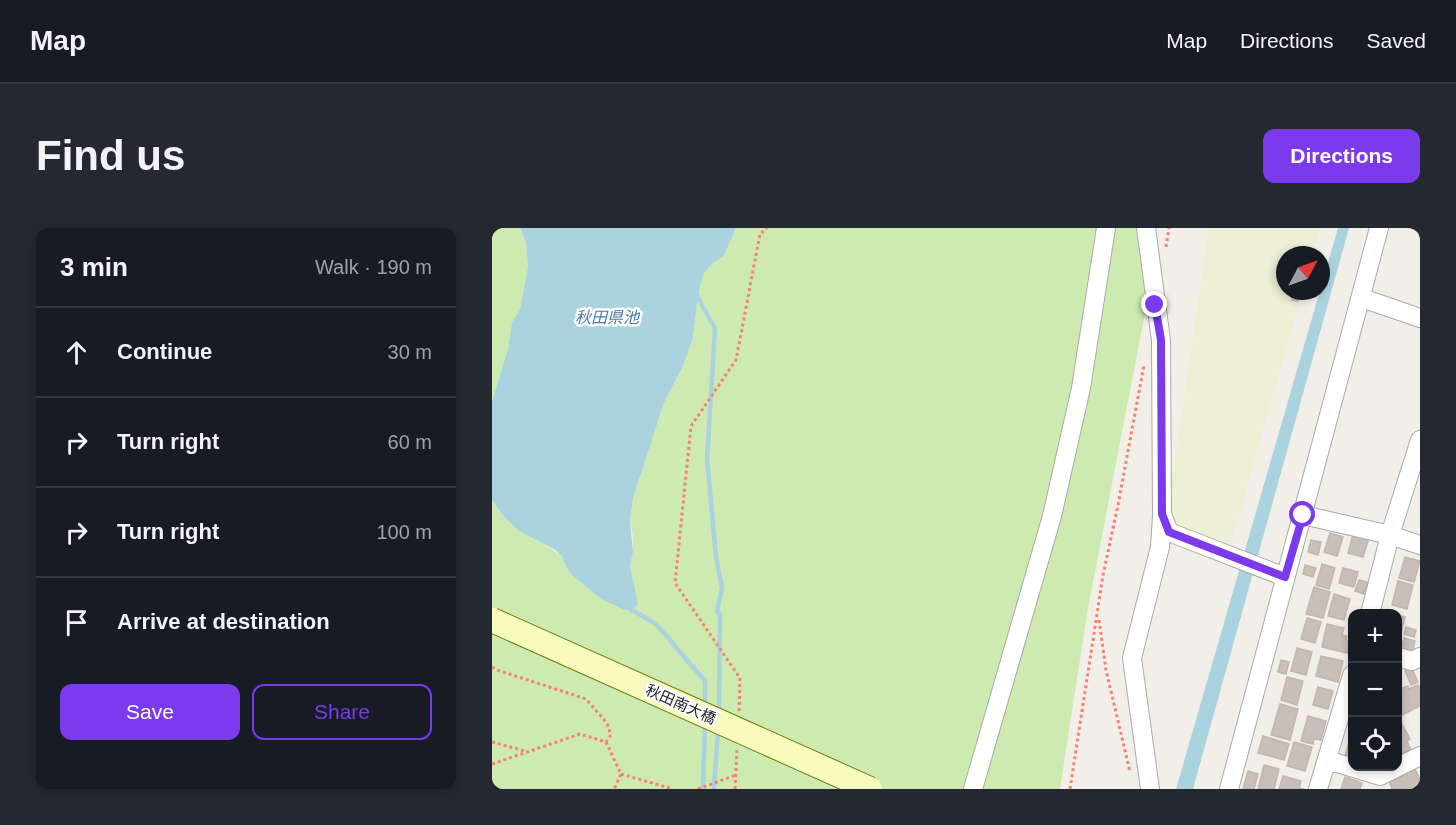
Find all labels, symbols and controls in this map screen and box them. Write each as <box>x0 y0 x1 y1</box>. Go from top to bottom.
text: Map <box>30 25 86 56</box>
text: Map <box>1166 29 1207 52</box>
text: Directions <box>1240 29 1333 52</box>
text: Saved <box>1366 29 1426 52</box>
button: Directions <box>1263 129 1420 183</box>
text: Find us <box>36 132 185 179</box>
north arrow <box>1276 246 1330 300</box>
text: 3 min <box>60 252 128 282</box>
text: Walk · 190 m <box>315 256 432 278</box>
route end <box>1141 291 1167 317</box>
water label: 秋田県池 <box>575 309 641 326</box>
icon: ahead <box>60 336 93 369</box>
text: Continue <box>117 339 212 364</box>
text: 30 m <box>388 341 432 363</box>
icon: right <box>60 426 93 459</box>
text: Turn right <box>117 429 219 454</box>
text: 60 m <box>388 431 432 453</box>
route start <box>1289 501 1315 527</box>
icon: right <box>60 516 93 549</box>
text: Turn right <box>117 519 219 544</box>
text: 100 m <box>376 521 432 543</box>
icon: arrive <box>60 606 93 639</box>
text: Arrive at destination <box>117 609 330 634</box>
map controls <box>1348 609 1402 771</box>
button: + <box>1348 609 1402 663</box>
button: − <box>1348 663 1402 717</box>
street label: 秋田南大橋 <box>643 681 719 727</box>
button: Save <box>60 684 240 740</box>
button: Share <box>252 684 432 740</box>
button: locate <box>1348 717 1402 771</box>

